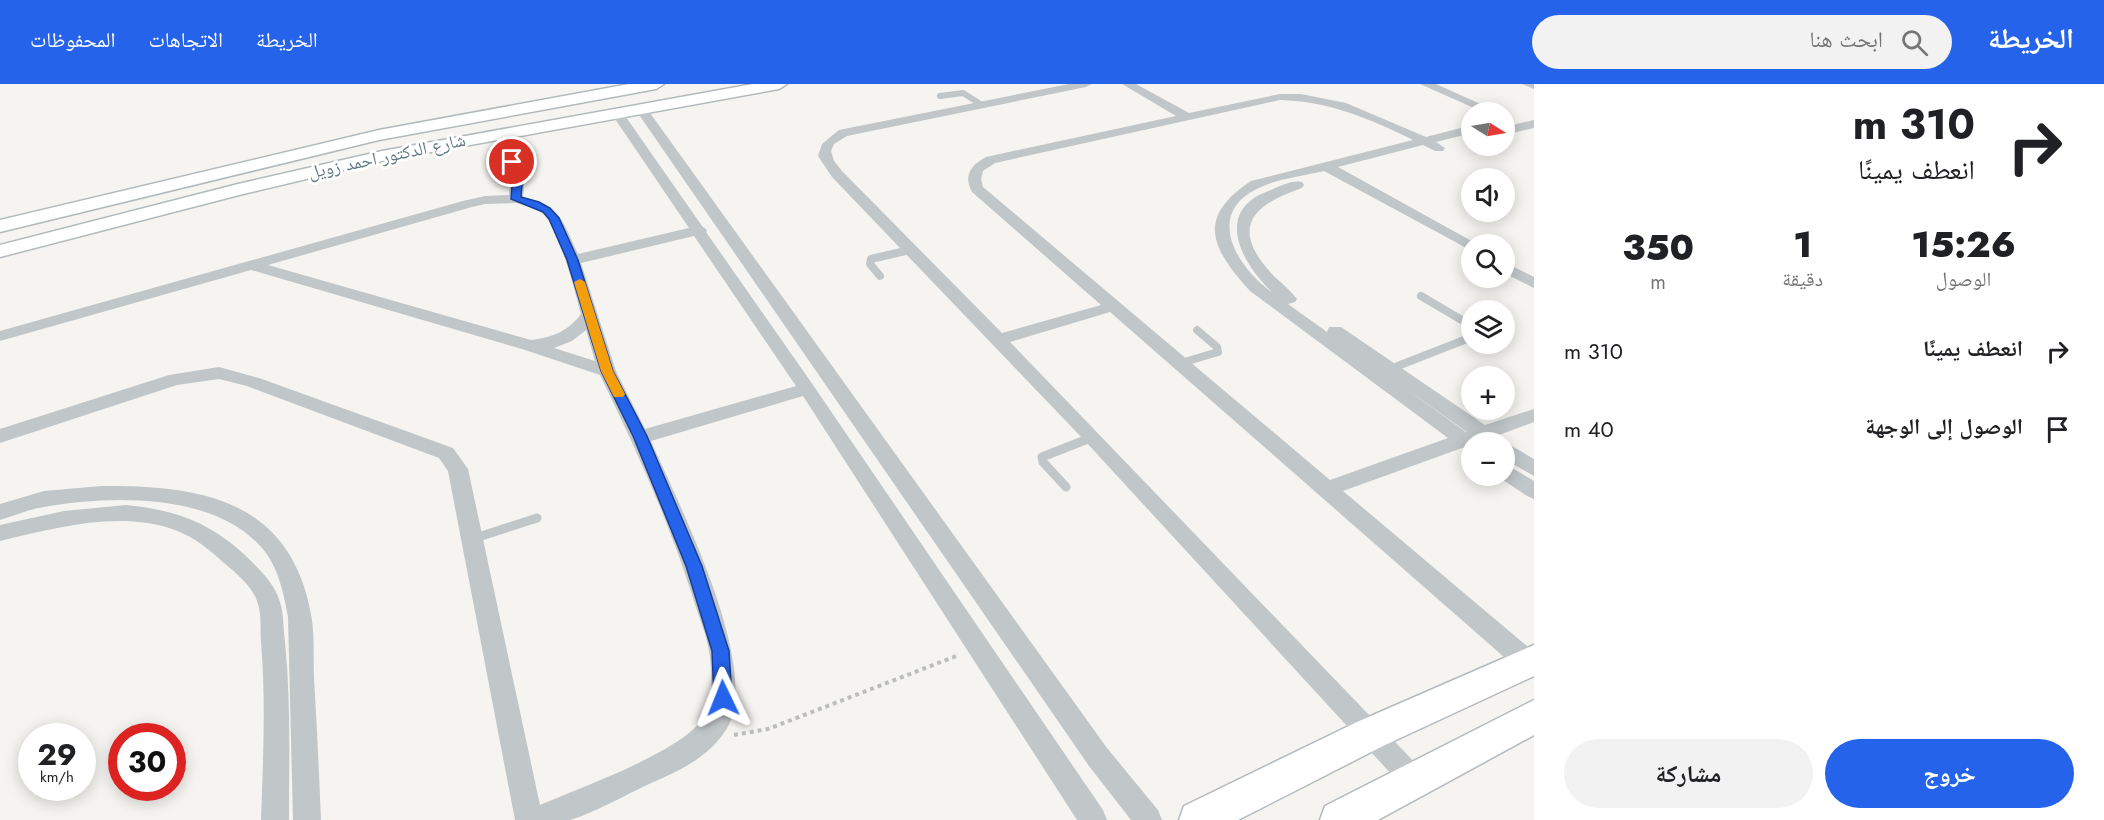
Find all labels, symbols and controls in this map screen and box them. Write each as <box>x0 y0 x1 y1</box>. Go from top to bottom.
search box <box>1532 15 1952 69</box>
text: الخريطة <box>1988 18 2074 59</box>
text: ابحث هنا <box>1809 23 1883 55</box>
text: المحفوظات <box>30 25 115 55</box>
text: الاتجاهات <box>148 25 223 55</box>
text: الخريطة <box>256 25 318 55</box>
icon: search <box>1898 26 1931 59</box>
text: 310 m <box>1853 94 1975 155</box>
north arrow <box>1461 102 1515 156</box>
map controls <box>1461 102 1515 486</box>
icon: right <box>1996 108 2074 186</box>
street label: شارع الدكتور احمد زويل <box>306 127 468 185</box>
pin <box>486 136 537 187</box>
icon: arrive <box>495 145 528 178</box>
text: انعطف يمينًا <box>1858 150 1975 189</box>
button: sound <box>1461 168 1515 222</box>
text: 1 <box>1793 218 1812 270</box>
text: 15:26 <box>1911 218 2016 270</box>
text: 350 <box>1622 221 1694 273</box>
button: search <box>1461 234 1515 288</box>
text: دقيقة <box>1782 265 1823 294</box>
text: الوصول <box>1936 265 1991 294</box>
text: m <box>1650 268 1666 297</box>
button: layers <box>1461 300 1515 354</box>
text: انعطف يمينًا <box>1923 332 2023 364</box>
text: 310 m <box>1564 335 1623 367</box>
icon: right <box>2041 335 2074 368</box>
button: + <box>1461 366 1515 420</box>
text: الوصول إلى الوجهة <box>1865 410 2023 442</box>
text: 40 m <box>1564 413 1614 445</box>
icon: arrive <box>2041 413 2074 446</box>
button: − <box>1461 432 1515 486</box>
position arrow <box>691 666 755 730</box>
speed limit sign: 30 <box>108 723 186 801</box>
text: 29 <box>37 733 77 776</box>
button: مشاركة <box>1564 739 1813 808</box>
button: خروج <box>1825 739 2074 808</box>
text: km/h <box>40 766 74 788</box>

